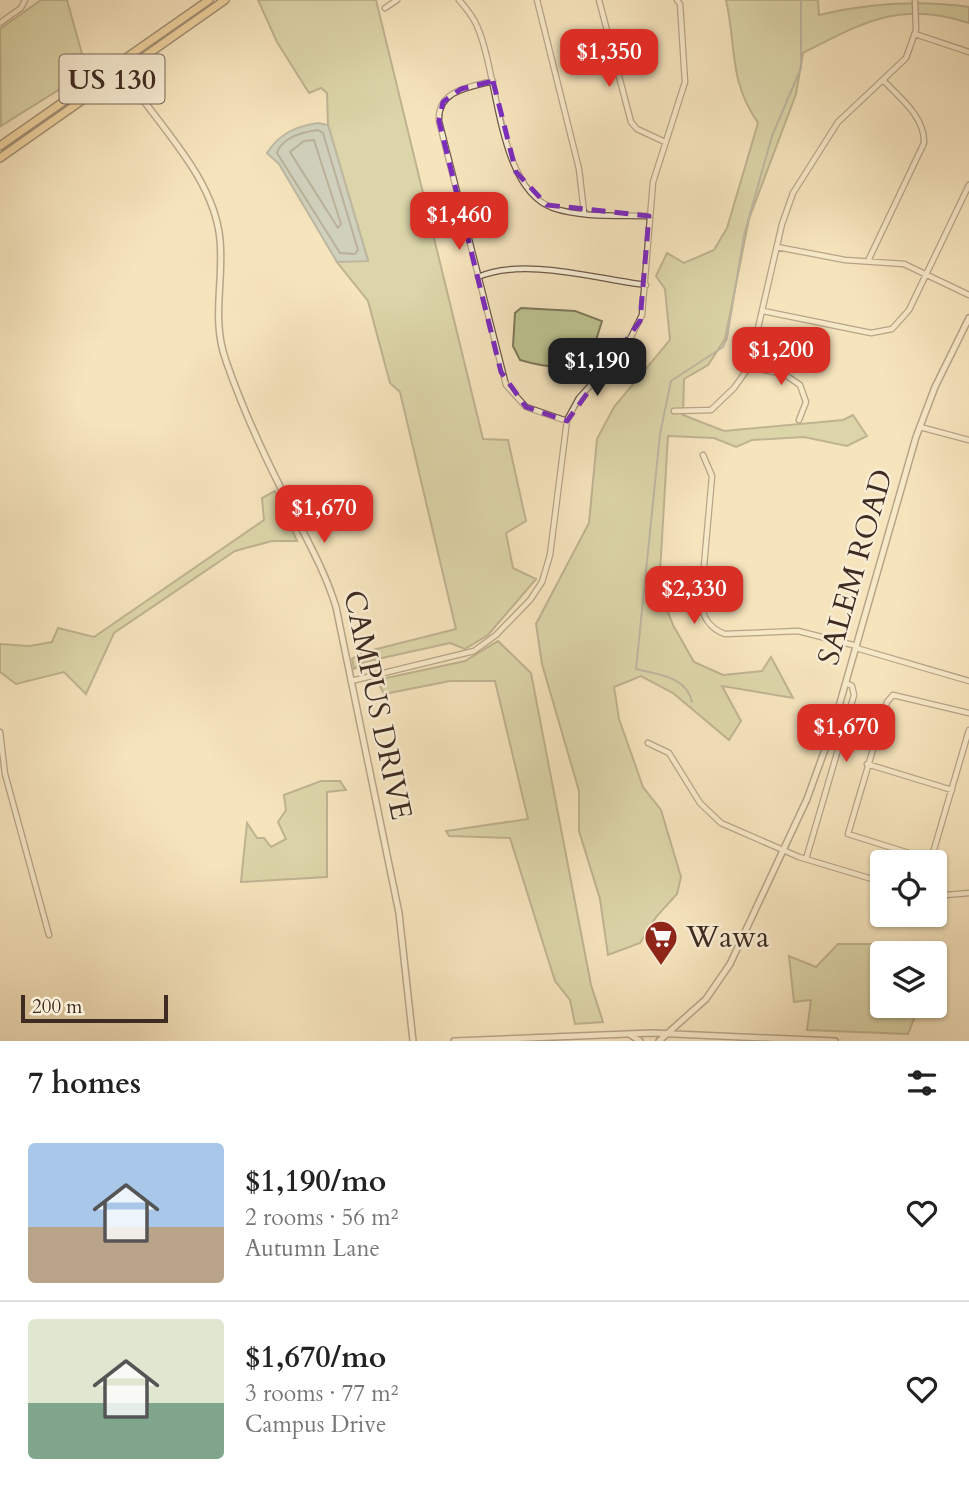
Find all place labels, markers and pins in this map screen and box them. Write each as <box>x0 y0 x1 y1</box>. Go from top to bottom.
pin: $1,350 <box>552 29 666 89</box>
pin: $1,460 <box>402 192 516 252</box>
pin: $1,200 <box>724 328 838 387</box>
pin: $1,190 <box>540 338 654 398</box>
pin: $1,670 <box>267 486 381 545</box>
pin: $2,330 <box>637 566 751 626</box>
pin: $1,670 <box>789 704 903 764</box>
place label: Wawa <box>685 917 769 958</box>
supermarket icon: Wawa <box>642 918 680 967</box>

